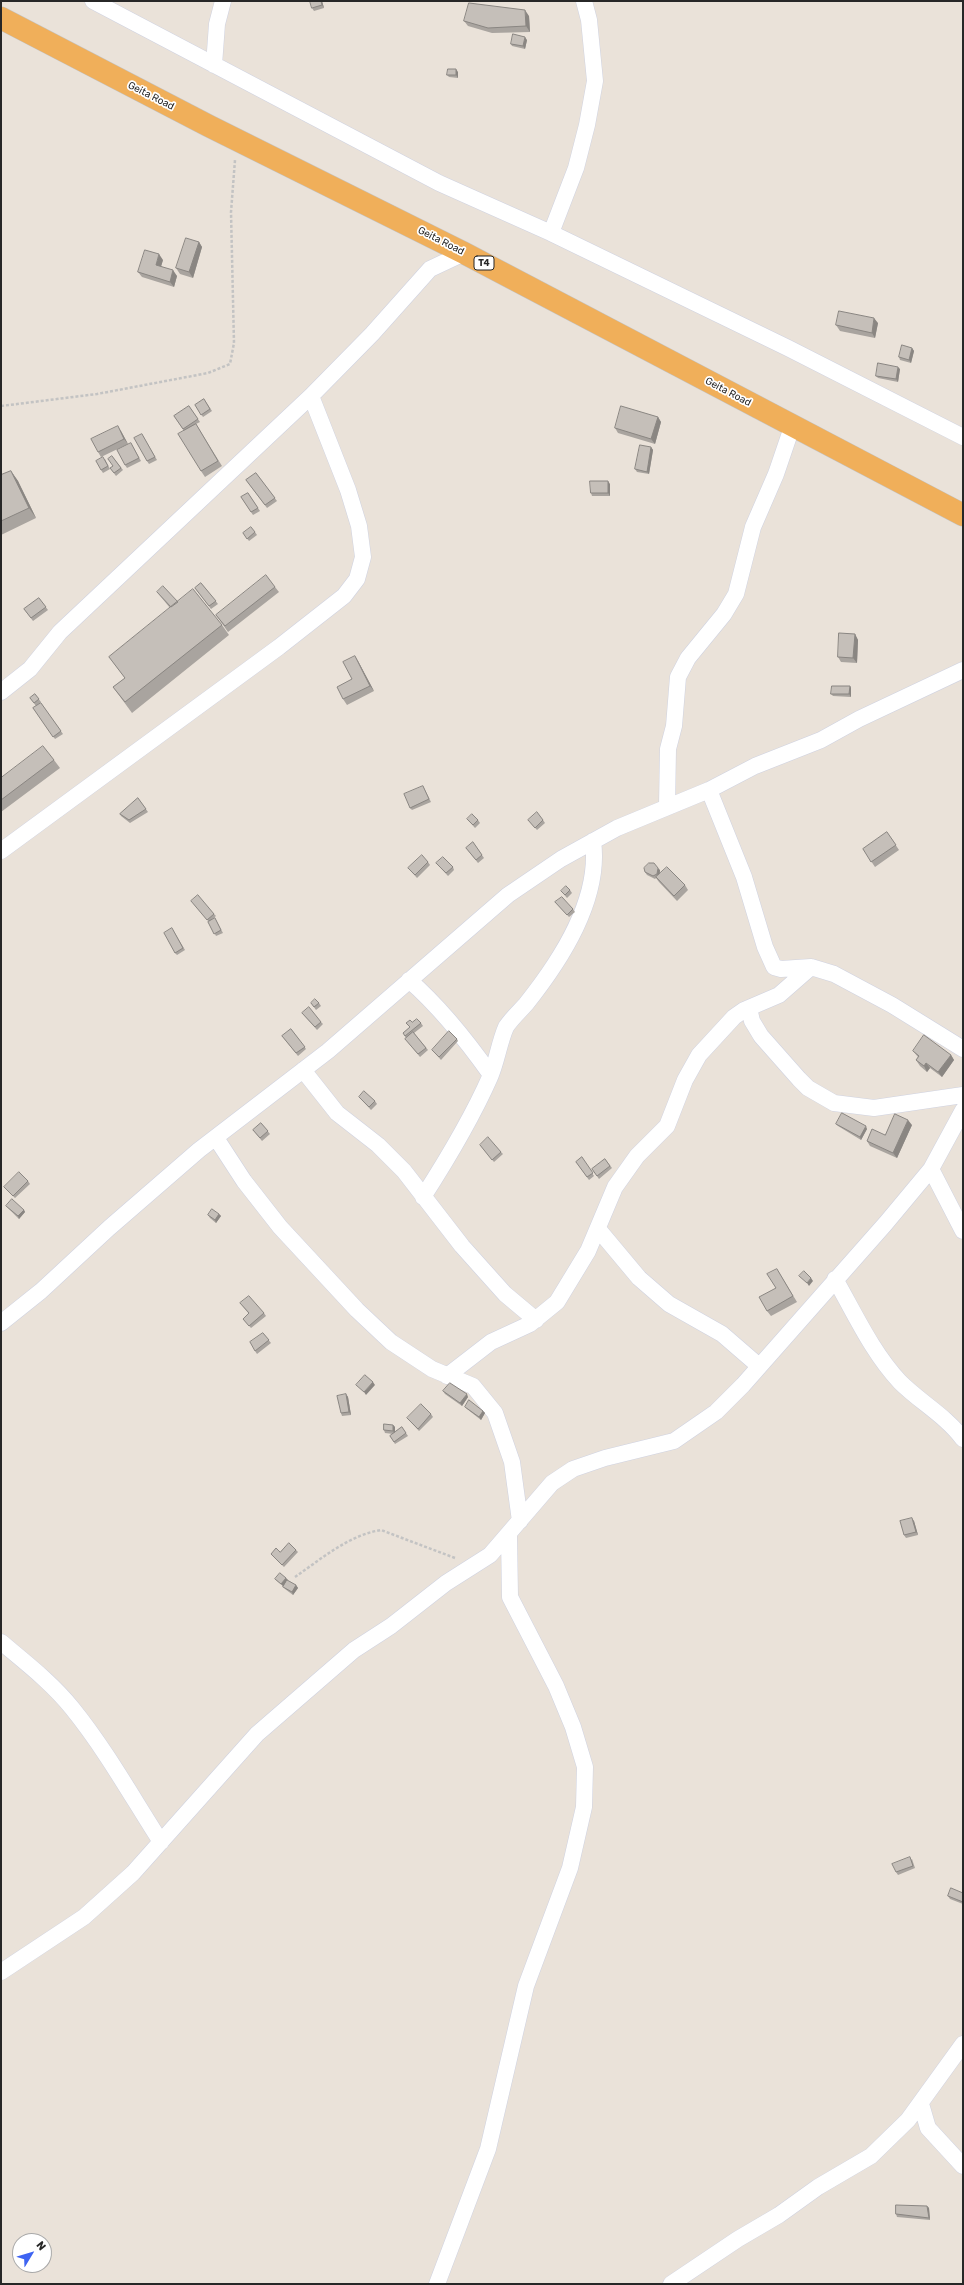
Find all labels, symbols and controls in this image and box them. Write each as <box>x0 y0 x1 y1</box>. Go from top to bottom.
street label: Geita Road <box>126 79 176 113</box>
street label: Geita Road <box>416 224 466 258</box>
road number: T4 <box>474 256 494 270</box>
street label: Geita Road <box>703 375 753 409</box>
north arrow <box>12 2233 52 2273</box>
text: N <box>33 2239 49 2253</box>

